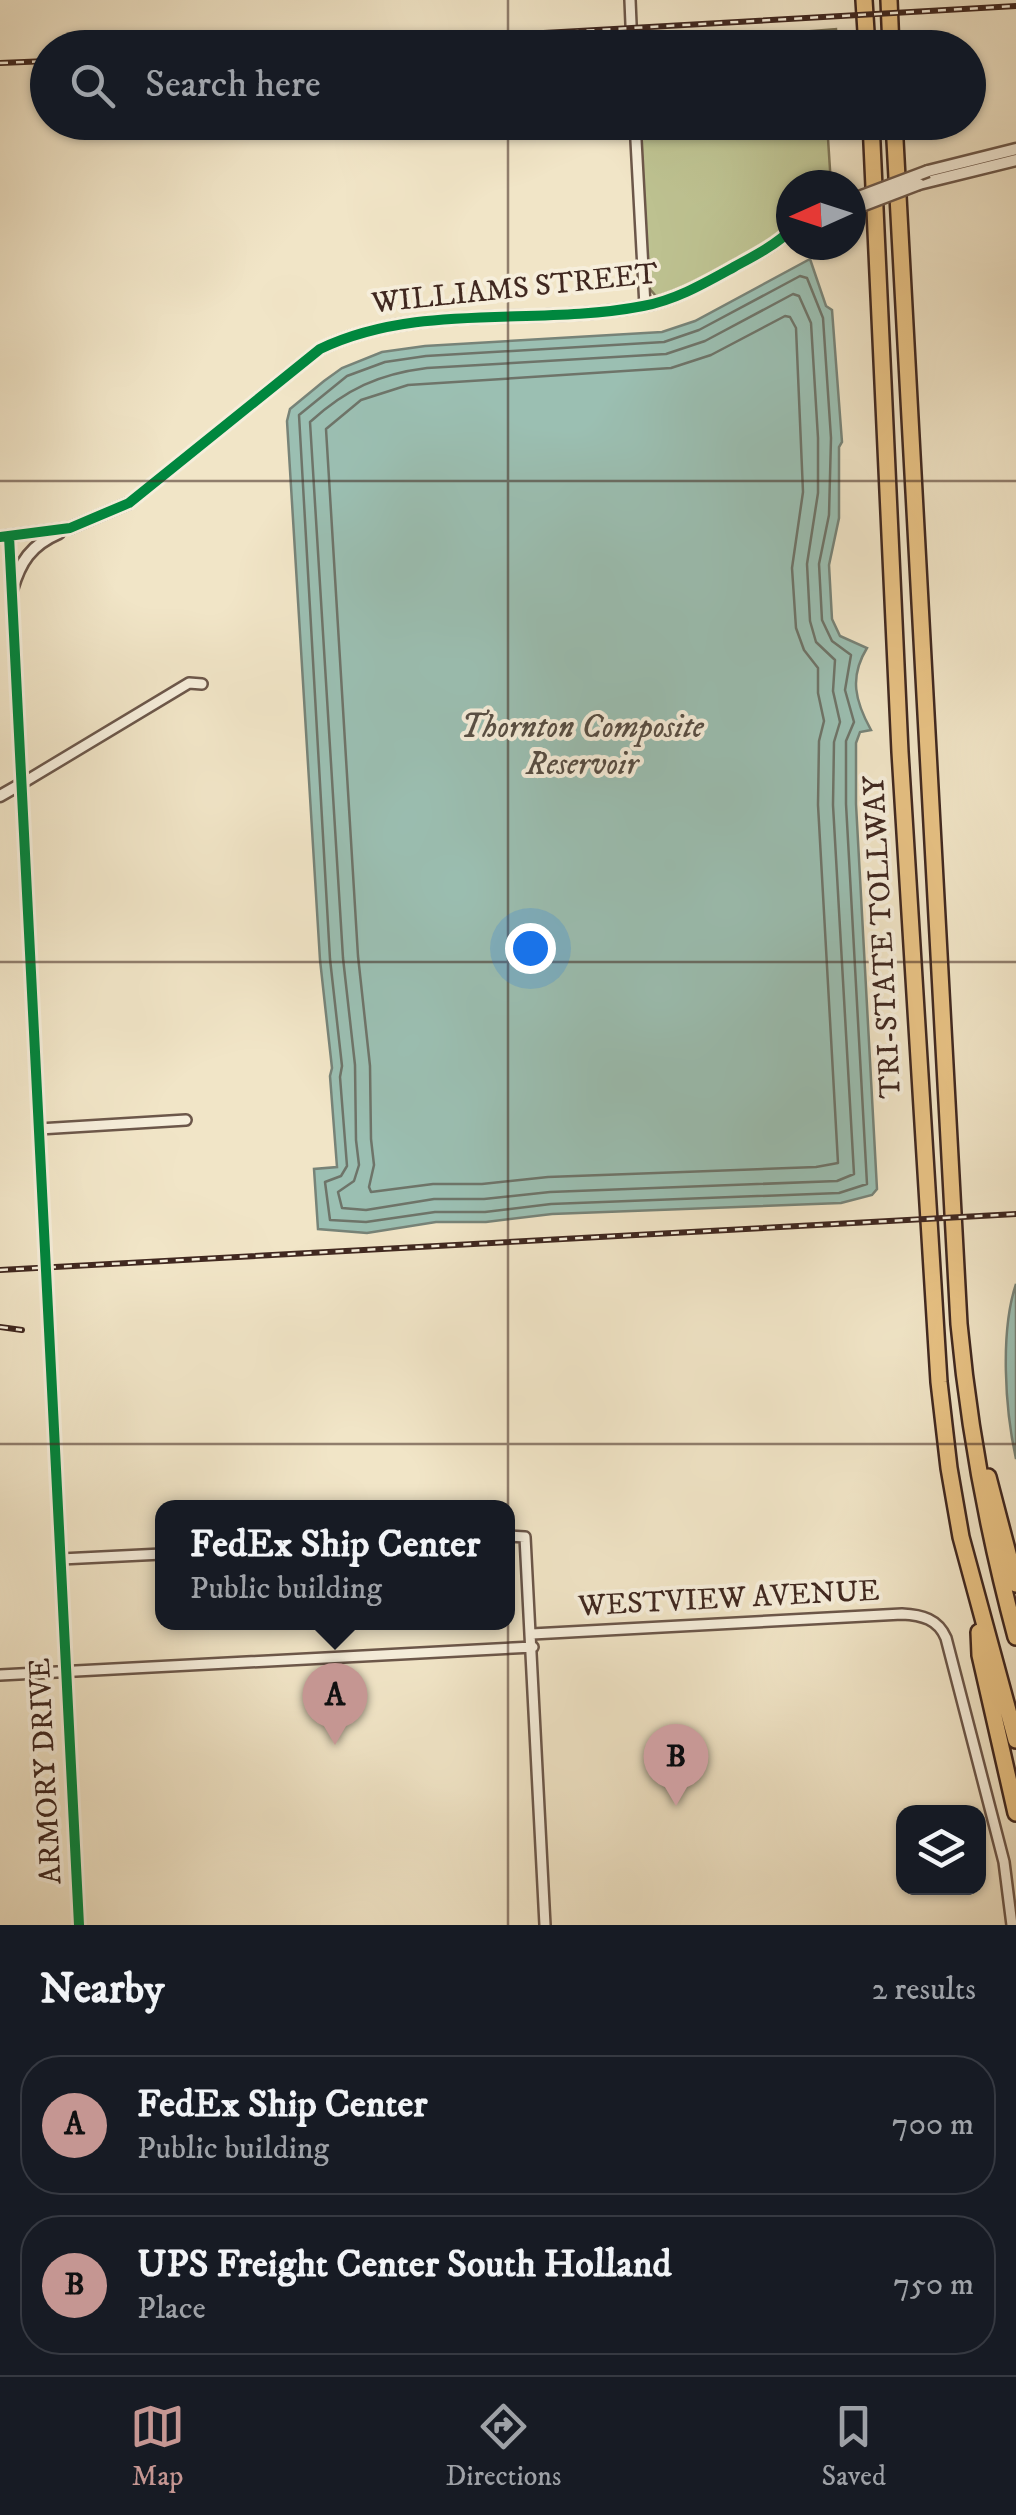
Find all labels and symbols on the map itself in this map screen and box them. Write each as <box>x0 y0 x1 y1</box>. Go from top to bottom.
north arrow <box>776 170 866 260</box>
street label: WILLIAMS STREET <box>369 256 660 323</box>
water label: Thornton Composite Reservoir <box>460 708 705 785</box>
street label: TRI-STATE TOLLWAY <box>856 774 910 1099</box>
your location <box>505 923 556 974</box>
street label: WESTVIEW AVENUE <box>576 1573 881 1625</box>
street label: ARMORY DRIVE <box>22 1657 70 1885</box>
pin: A <box>302 1662 368 1745</box>
pin: B <box>644 1724 708 1806</box>

